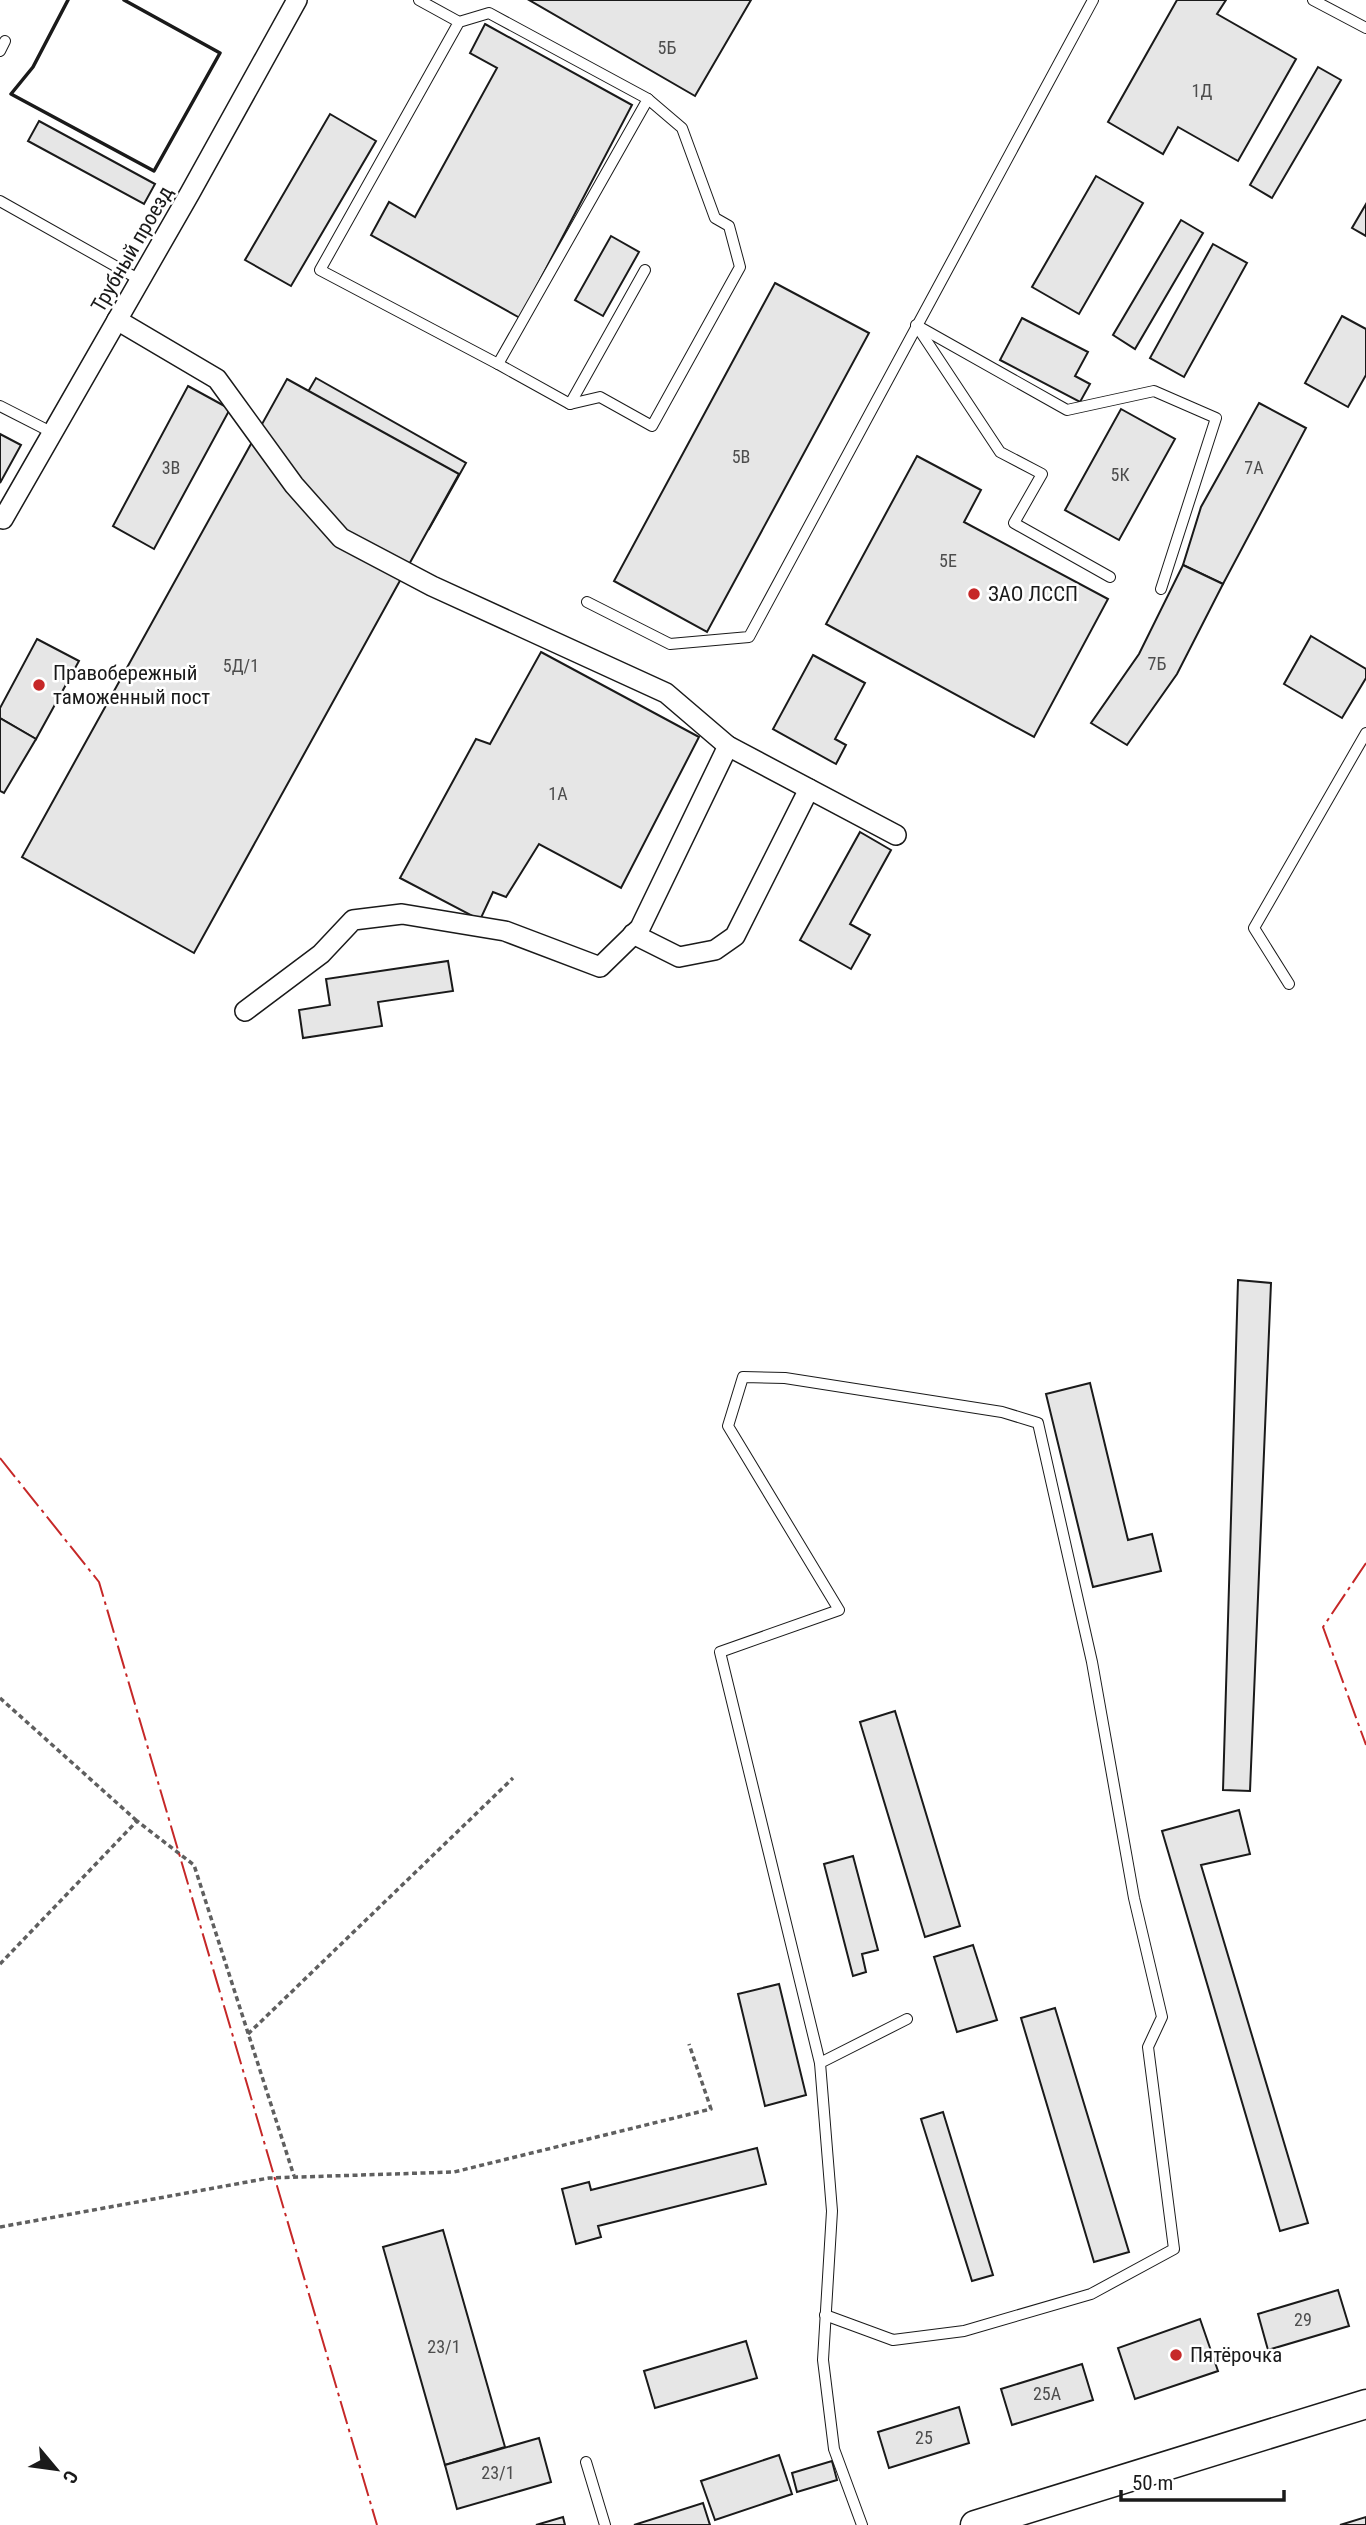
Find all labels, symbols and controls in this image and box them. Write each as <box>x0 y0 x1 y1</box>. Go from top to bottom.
house number: 5Б <box>658 37 676 58</box>
house number: 1Д <box>1192 80 1212 101</box>
street label: Трубный проезд <box>86 182 178 316</box>
house number: 5В <box>732 446 750 467</box>
house number: 3В <box>162 457 180 478</box>
house number: 7А <box>1244 457 1264 478</box>
house number: 5К <box>1111 464 1129 485</box>
house number: 5Е <box>939 550 957 571</box>
place label: ЗАО ЛССП <box>988 582 1078 606</box>
marker: ЗАО ЛССП <box>966 586 982 602</box>
house number: 7Б <box>1148 653 1166 674</box>
house number: 5Д/1 <box>223 655 259 676</box>
place label: Правобережный таможенный пост <box>53 661 210 709</box>
marker: Правобережный таможенный пост <box>31 677 47 693</box>
house number: 1А <box>548 783 568 804</box>
house number: 29 <box>1294 2309 1312 2330</box>
house number: 23/1 <box>427 2336 461 2357</box>
place label: Пятёрочка <box>1190 2343 1282 2367</box>
marker: Пятёрочка <box>1168 2347 1184 2363</box>
house number: 25А <box>1033 2383 1062 2404</box>
house number: 25 <box>915 2427 933 2448</box>
north arrow <box>21 2434 91 2504</box>
scale bar <box>1121 2458 1284 2502</box>
house number: 23/1 <box>481 2462 515 2483</box>
text: С <box>58 2467 83 2487</box>
text: 50 m <box>1132 2471 1173 2495</box>

